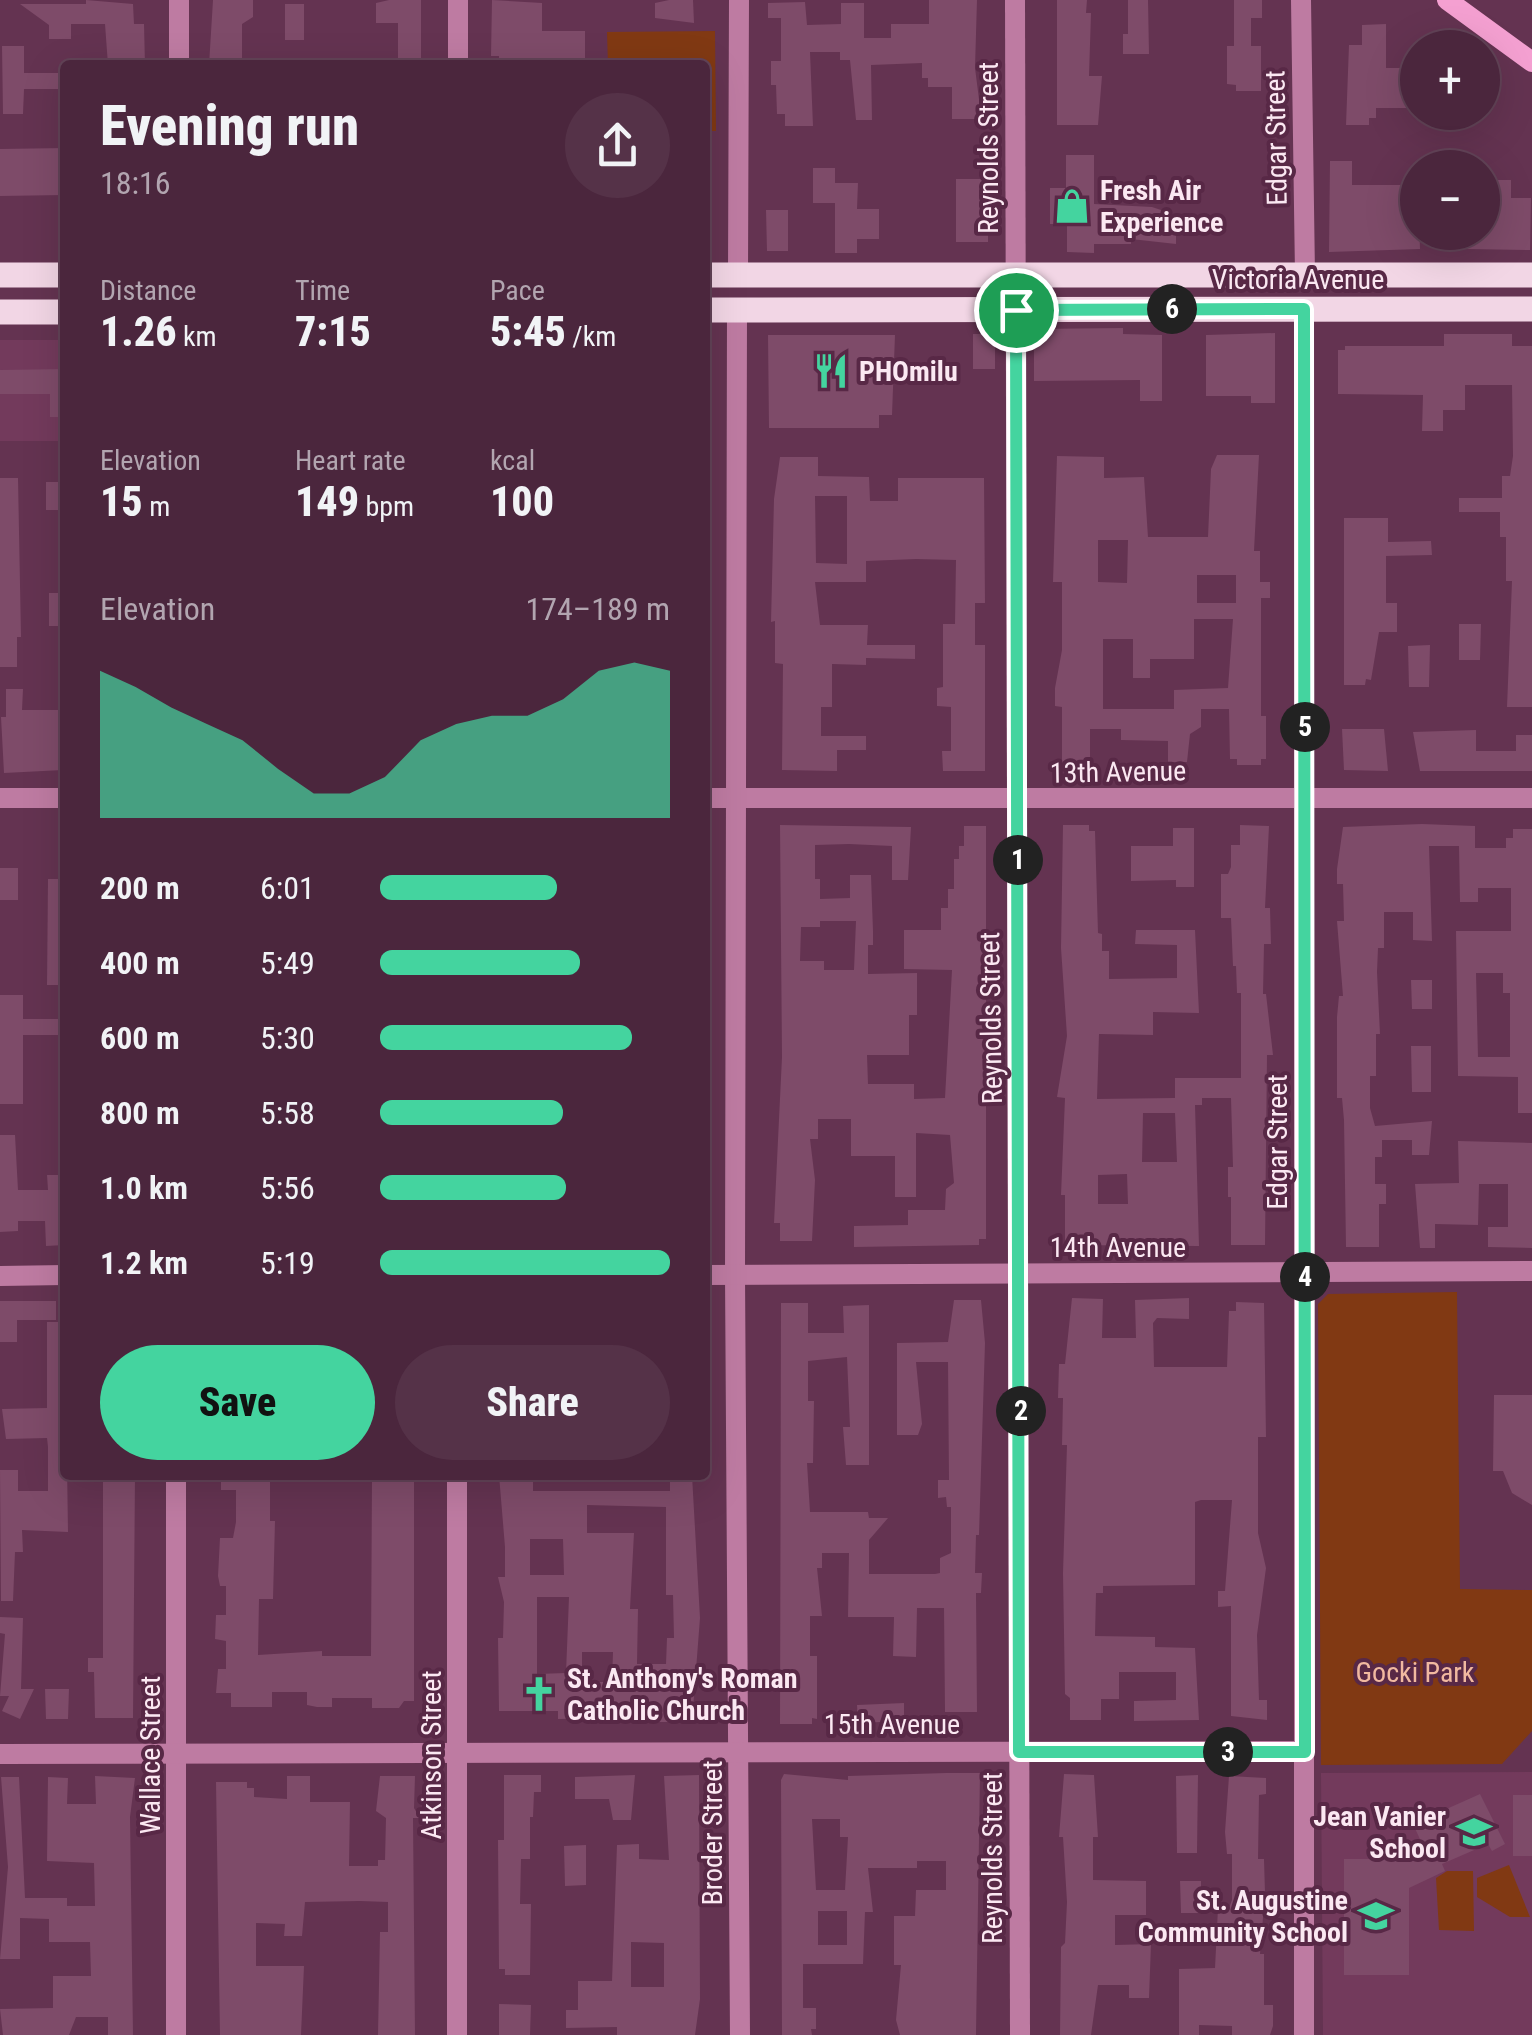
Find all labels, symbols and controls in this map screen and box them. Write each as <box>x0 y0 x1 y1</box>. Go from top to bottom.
map controls <box>1400 30 1500 250</box>
button: + <box>1400 30 1500 130</box>
street label: Reynolds Street <box>972 62 1005 234</box>
street label: Edgar Street <box>1258 70 1294 206</box>
button: share <box>565 93 670 198</box>
text: Evening run <box>100 94 359 158</box>
button: − <box>1400 150 1500 250</box>
text: 18:16 <box>100 164 171 202</box>
place label: Fresh Air Experience <box>1100 174 1223 239</box>
shop icon: Fresh Air Experience <box>1053 187 1091 225</box>
street label: Victoria Avenue <box>1212 263 1384 296</box>
pin <box>974 268 1059 353</box>
text: Distance <box>100 274 197 307</box>
text: Time <box>295 274 350 307</box>
text: Pace <box>490 274 545 307</box>
icon: arrive <box>989 283 1044 338</box>
pin: 6 <box>1147 284 1197 334</box>
text: 6 <box>1165 292 1179 325</box>
text: 1.26 <box>100 307 177 356</box>
text: 7:15 <box>295 307 371 356</box>
text: 5:45 <box>490 307 566 356</box>
text: km <box>177 320 217 353</box>
text: /km <box>566 320 616 353</box>
restaurant icon: PHOmilu <box>812 352 850 390</box>
place label: PHOmilu <box>859 355 958 388</box>
text: Elevation <box>100 444 201 477</box>
text: Heart rate <box>295 444 406 477</box>
text: kcal <box>490 444 535 477</box>
text: 15 <box>100 477 143 526</box>
text: 149 <box>295 477 359 526</box>
text: 100 <box>490 477 554 526</box>
text: m <box>143 490 170 523</box>
text: bpm <box>359 490 414 523</box>
text: Elevation <box>100 590 215 628</box>
text: 174–189 m <box>525 590 670 628</box>
pin: 5 <box>1280 702 1330 752</box>
text: 5 <box>1298 710 1312 743</box>
street label: 13th Avenue <box>1049 754 1187 790</box>
pin: 1 <box>993 835 1043 885</box>
text: 1 <box>1011 843 1025 876</box>
text: 200 m <box>100 869 180 907</box>
text: 6:01 <box>260 869 315 907</box>
street label: Reynolds Street <box>973 932 1009 1104</box>
text: 400 m <box>100 944 180 982</box>
text: 5:49 <box>260 944 315 982</box>
text: 600 m <box>100 1019 180 1057</box>
text: 5:30 <box>260 1019 315 1057</box>
street label: Edgar Street <box>1261 1074 1294 1210</box>
text: 800 m <box>100 1094 180 1132</box>
text: 5:58 <box>260 1094 315 1132</box>
text: 1.0 km <box>100 1169 188 1207</box>
text: 5:56 <box>260 1169 315 1207</box>
street label: 14th Avenue <box>1050 1231 1186 1264</box>
text: 1.2 km <box>100 1244 188 1282</box>
text: 5:19 <box>260 1244 315 1282</box>
pin: 4 <box>1280 1252 1330 1302</box>
text: 4 <box>1298 1260 1312 1293</box>
button: Save <box>100 1345 375 1460</box>
button: Share <box>395 1345 670 1460</box>
pin: 2 <box>996 1386 1046 1436</box>
text: 2 <box>1014 1394 1028 1427</box>
park label: Gocki Park <box>1356 1656 1475 1689</box>
place label: St. Anthony's Roman Catholic Church <box>567 1662 798 1727</box>
street label: Atkinson Street <box>415 1670 448 1840</box>
church icon: St. Anthony's Roman Catholic Church <box>520 1675 558 1713</box>
street label: Wallace Street <box>134 1676 167 1834</box>
street label: 15th Avenue <box>824 1708 960 1741</box>
pin: 3 <box>1203 1727 1253 1777</box>
text: 3 <box>1221 1735 1235 1768</box>
street label: Broder Street <box>696 1760 729 1906</box>
street label: Reynolds Street <box>976 1772 1009 1944</box>
place label: Jean Vanier School <box>1313 1800 1446 1865</box>
school or university icon: Jean Vanier School <box>1455 1813 1493 1851</box>
place label: St. Augustine Community School <box>1138 1884 1348 1949</box>
school or university icon: St. Augustine Community School <box>1357 1897 1395 1935</box>

